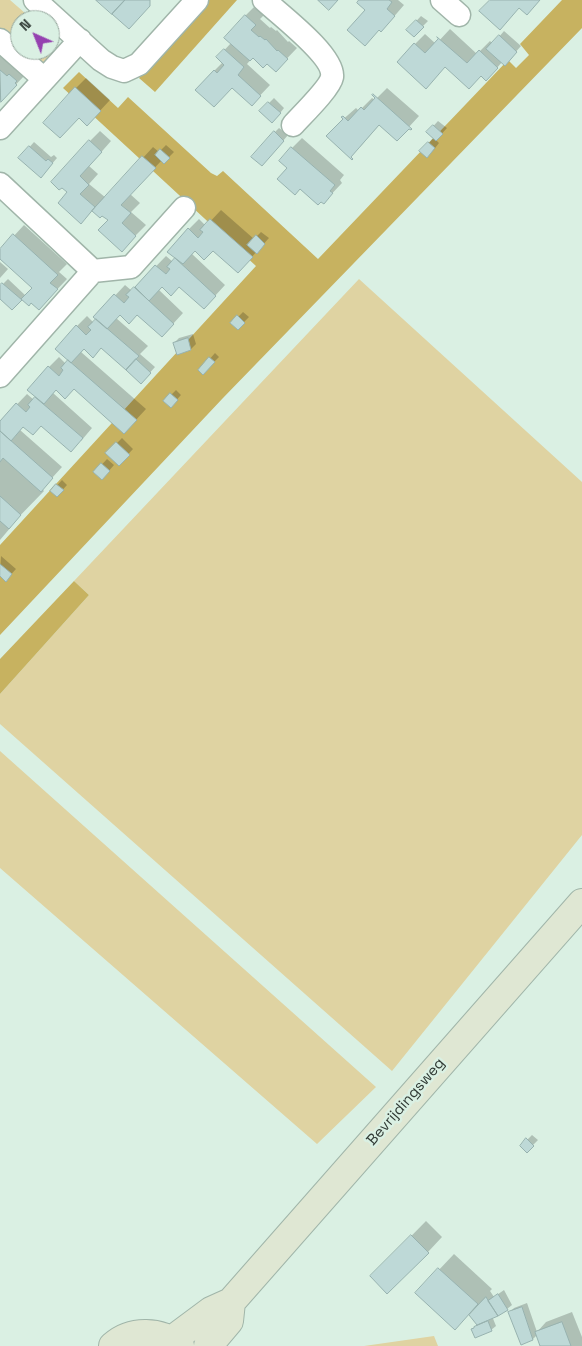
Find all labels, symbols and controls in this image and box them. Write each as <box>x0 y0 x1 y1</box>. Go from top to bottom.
north arrow <box>10 10 60 60</box>
text: N <box>16 15 35 35</box>
street label: Bevrijdingsweg <box>363 1055 449 1149</box>

